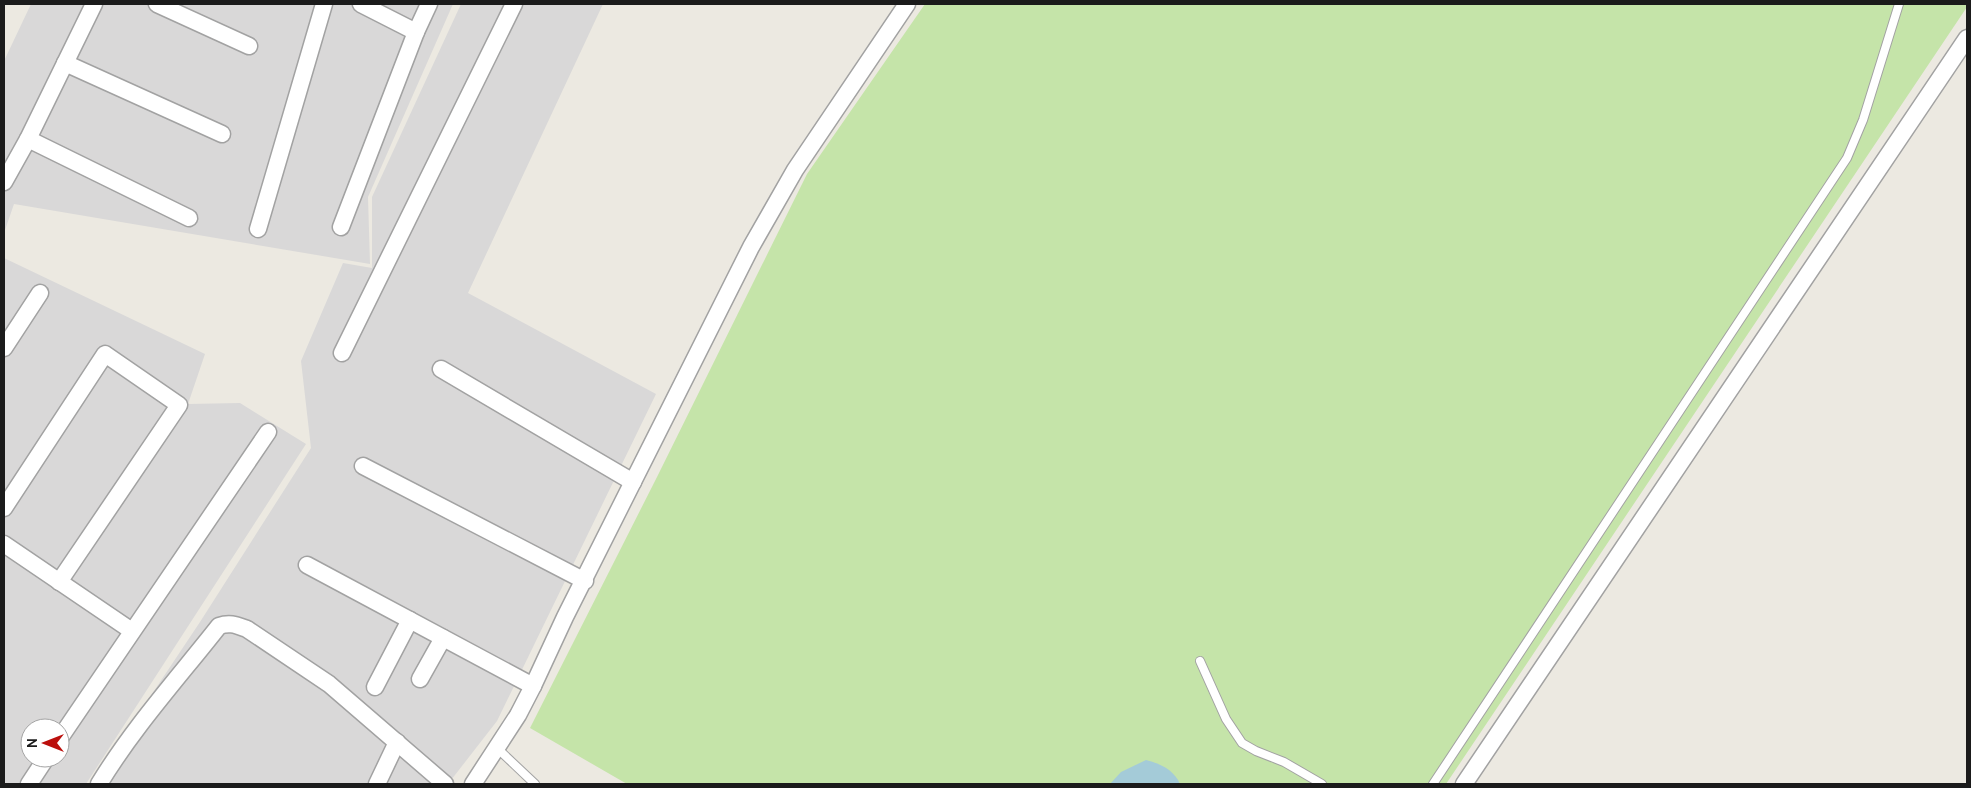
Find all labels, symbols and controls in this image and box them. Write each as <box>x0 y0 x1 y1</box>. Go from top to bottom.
north arrow <box>20 718 70 768</box>
text: N <box>23 738 41 748</box>

